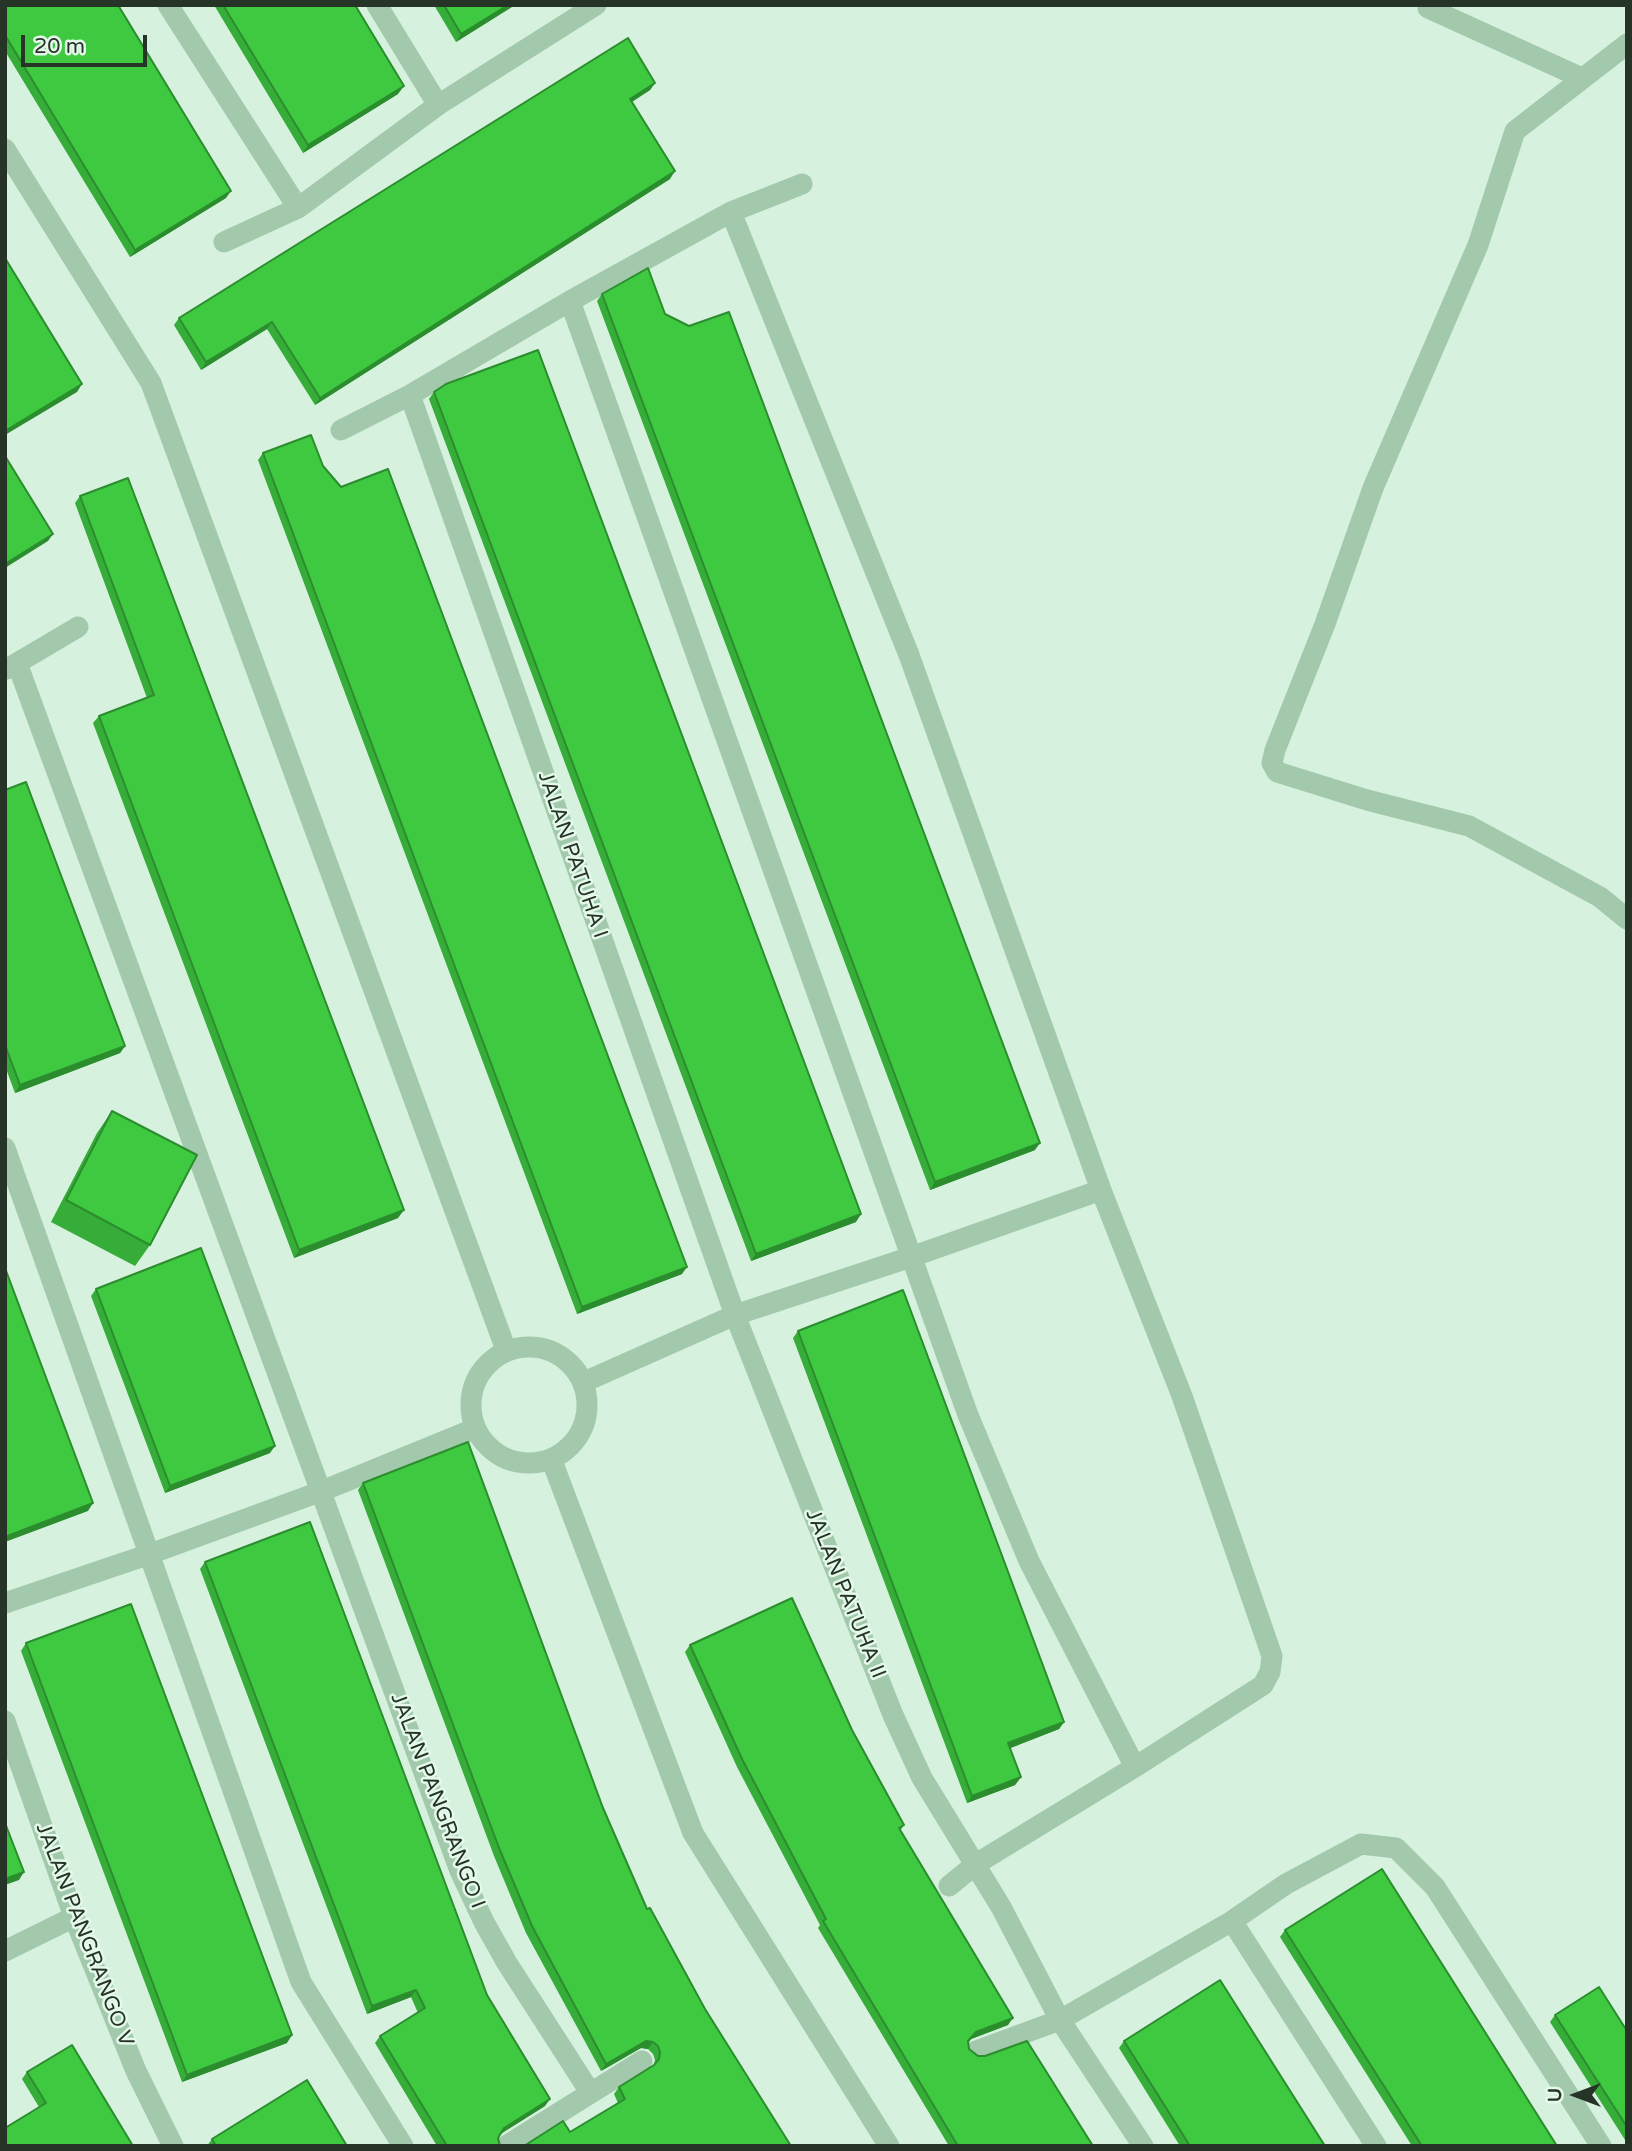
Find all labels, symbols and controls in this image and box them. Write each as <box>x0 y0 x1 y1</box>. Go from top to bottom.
scale bar <box>24 21 150 65</box>
text: 20 m <box>34 34 85 59</box>
street label: JALAN PATUHA I <box>532 768 612 942</box>
street label: JALAN PATUHA II <box>800 1506 890 1682</box>
street label: JALAN PANGRANGO I <box>384 1690 490 1912</box>
street label: JALAN PANGRANGO V <box>30 1820 138 2050</box>
north arrow <box>1541 2060 1611 2130</box>
text: U <box>1544 2088 1566 2102</box>

